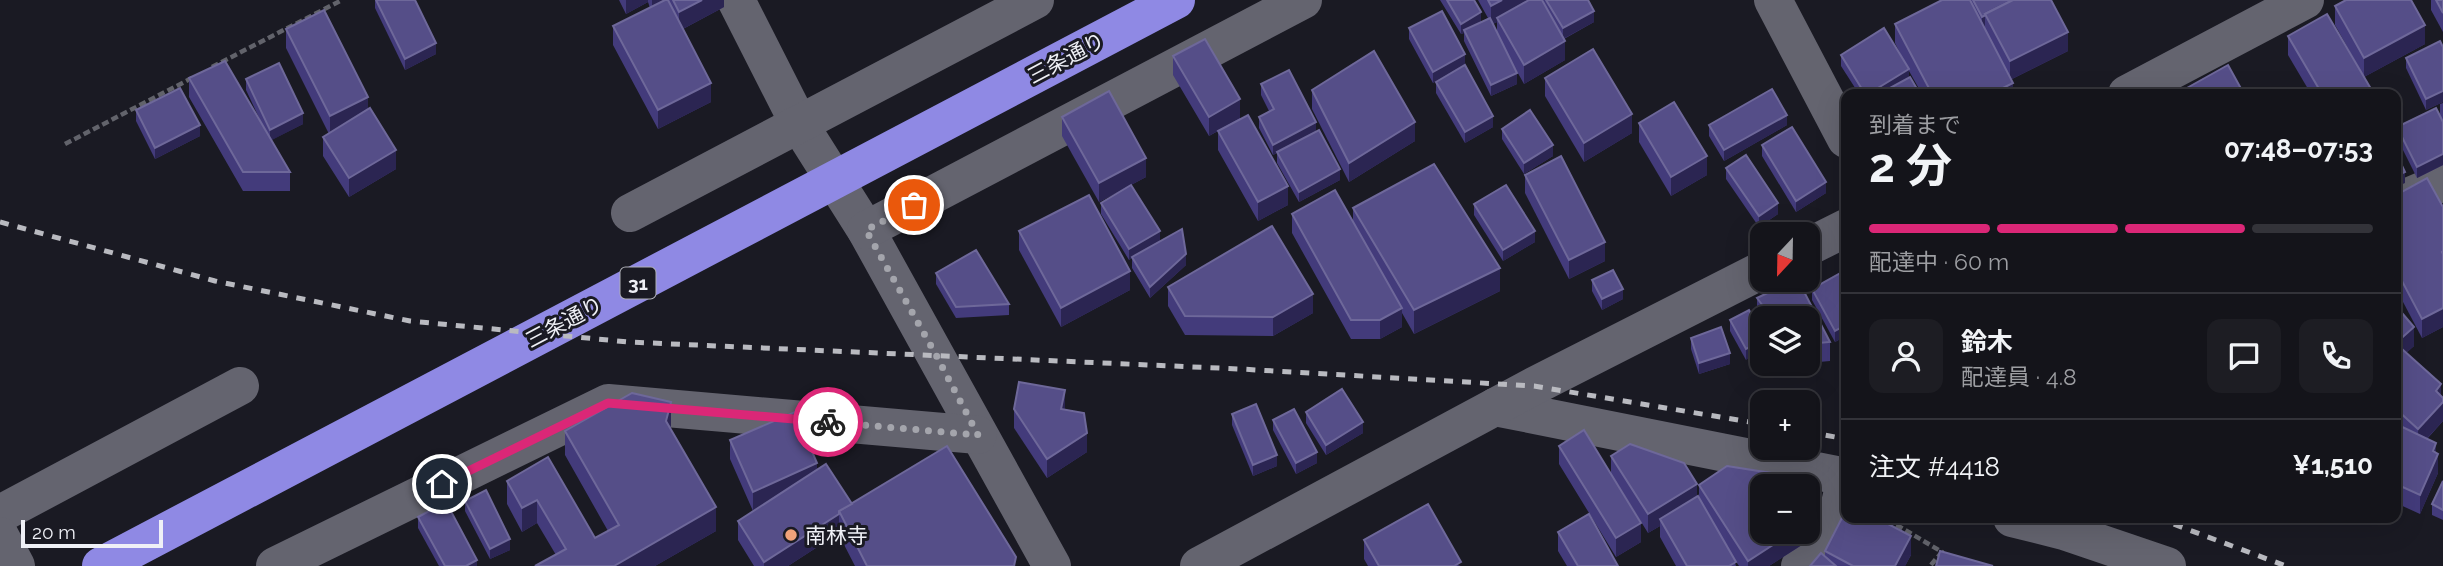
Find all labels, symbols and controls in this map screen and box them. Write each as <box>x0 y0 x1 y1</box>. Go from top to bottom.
street label: 三条通り <box>1023 27 1109 89</box>
text: 到着まで <box>1869 111 1961 138</box>
text: 07:48–07:53 <box>2224 134 2373 164</box>
text: 2 分 <box>1869 139 1952 193</box>
pin <box>884 175 944 235</box>
icon: bag <box>895 186 933 224</box>
north arrow <box>1750 222 1820 292</box>
map controls <box>1750 222 1820 544</box>
text: 配達中 · 60 m <box>1869 248 2009 275</box>
road number: 31 <box>620 268 656 298</box>
street label: 三条通り <box>521 291 607 353</box>
button: layers <box>1750 306 1820 376</box>
button: person <box>1869 319 1943 393</box>
button: chat <box>2207 319 2281 393</box>
button: phone <box>2299 319 2373 393</box>
text: 鈴木 <box>1961 327 2013 357</box>
text: 配達員 · 4.8 <box>1961 363 2077 390</box>
courier <box>793 387 863 457</box>
button: + <box>1750 390 1820 460</box>
icon: bike <box>809 403 847 441</box>
text: ¥1,510 <box>2292 450 2373 480</box>
text: 注文 #4418 <box>1869 452 2000 482</box>
pin <box>412 454 472 514</box>
icon: home <box>423 465 461 503</box>
button: − <box>1750 474 1820 544</box>
scale bar <box>21 517 163 549</box>
text: 20 m <box>32 521 76 543</box>
place label: 南林寺 <box>805 523 868 548</box>
marker: 南林寺 <box>783 527 799 543</box>

